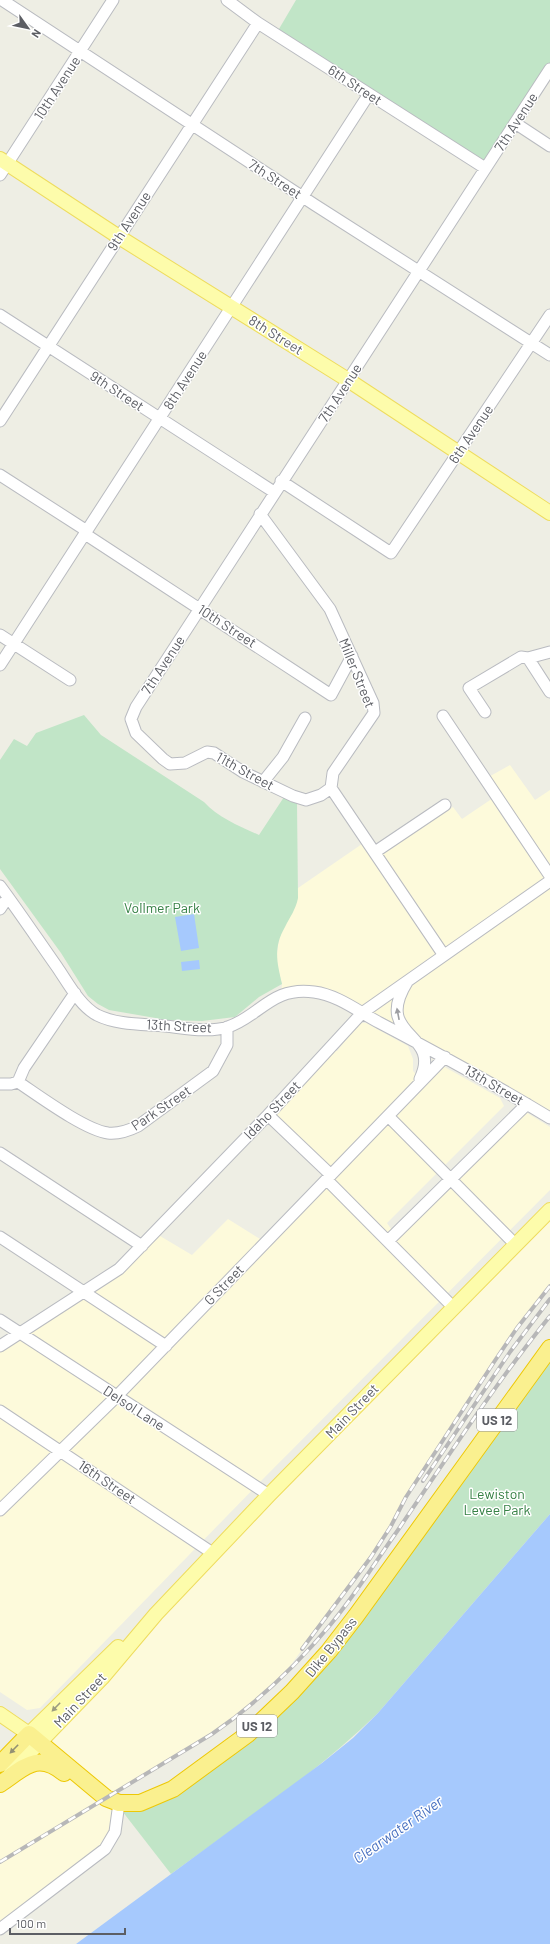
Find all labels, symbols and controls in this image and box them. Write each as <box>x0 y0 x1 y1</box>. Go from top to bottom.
north arrow <box>8 8 48 48</box>
text: N <box>29 27 44 40</box>
street label: 10th Avenue <box>30 53 84 123</box>
street label: 6th Street <box>325 61 385 108</box>
street label: 7th Avenue <box>490 89 541 154</box>
street label: 7th Street <box>245 155 305 202</box>
street label: 9th Avenue <box>103 188 154 254</box>
street label: 8th Street <box>246 311 307 358</box>
street label: 8th Avenue <box>159 347 210 413</box>
street label: 7th Avenue <box>314 360 365 425</box>
street label: 9th Street <box>87 367 147 414</box>
street label: 6th Avenue <box>445 401 496 466</box>
street label: 10th Street <box>195 600 260 651</box>
street label: 7th Avenue <box>137 632 188 697</box>
street label: Miller Street <box>336 636 379 710</box>
street label: 11th Street <box>213 748 277 793</box>
park label: Vollmer Park <box>124 899 200 916</box>
one-way arrow <box>395 1008 401 1020</box>
street label: 13th Street <box>146 1015 212 1036</box>
street label: 13th Street <box>462 1061 527 1108</box>
street label: Idaho Street <box>240 1077 304 1142</box>
street label: Park Street <box>128 1081 194 1134</box>
street label: G Street <box>200 1261 247 1308</box>
street label: Main Street <box>321 1380 382 1441</box>
street label: Delsol Lane <box>100 1381 168 1434</box>
road number: US 12 <box>477 1409 517 1431</box>
street label: 16th Street <box>75 1456 139 1507</box>
park label: Lewiston Levee Park <box>464 1485 530 1518</box>
street label: Dike Bypass <box>301 1613 360 1680</box>
street label: Main Street <box>50 1669 109 1731</box>
one-way arrow <box>51 1702 60 1712</box>
road number: US 12 <box>237 1715 277 1737</box>
one-way arrow <box>10 1744 19 1754</box>
water label: Clearwater River <box>349 1791 446 1867</box>
scale bar <box>10 1910 125 1936</box>
text: 100 m <box>16 1916 46 1930</box>

